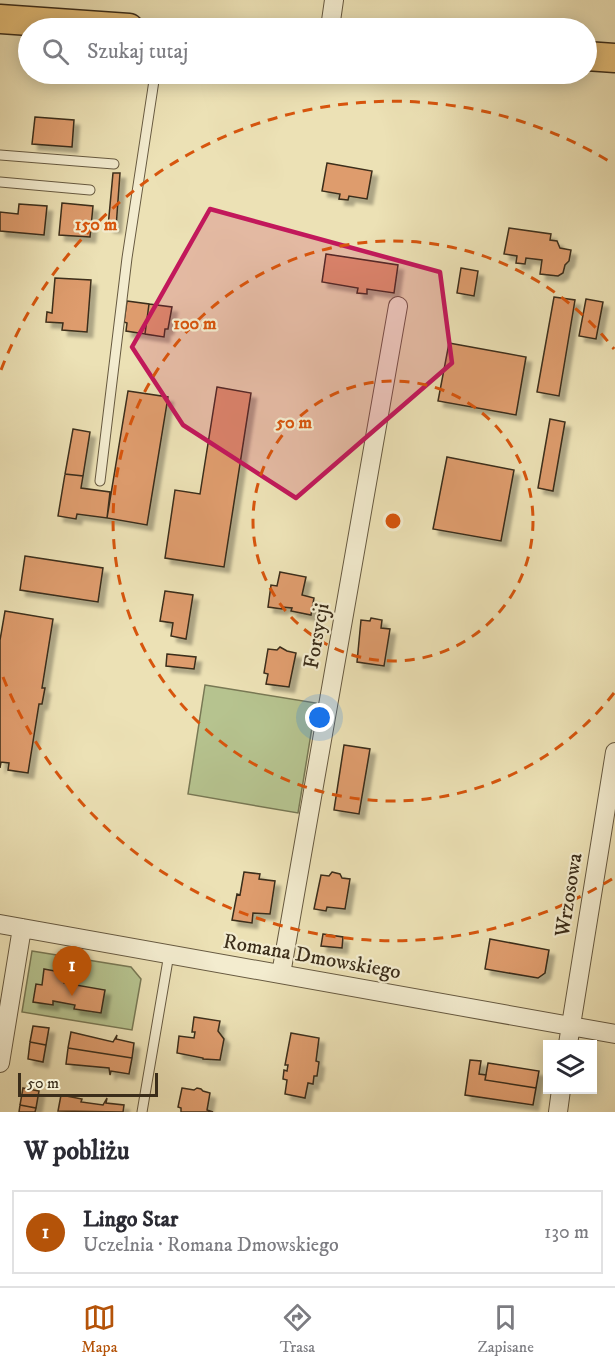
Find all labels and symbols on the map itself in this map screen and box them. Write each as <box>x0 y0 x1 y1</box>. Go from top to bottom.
text: 150 m <box>75 214 118 236</box>
text: 100 m <box>173 313 217 335</box>
text: 50 m <box>275 412 312 434</box>
centre of rings <box>383 511 403 531</box>
street label: Forsycji <box>298 601 336 671</box>
your location <box>305 703 334 732</box>
street label: Wrzosowa <box>549 851 588 940</box>
street label: Romana Dmowskiego <box>221 929 403 985</box>
pin: 1 <box>52 946 92 996</box>
scale bar <box>18 1070 158 1098</box>

